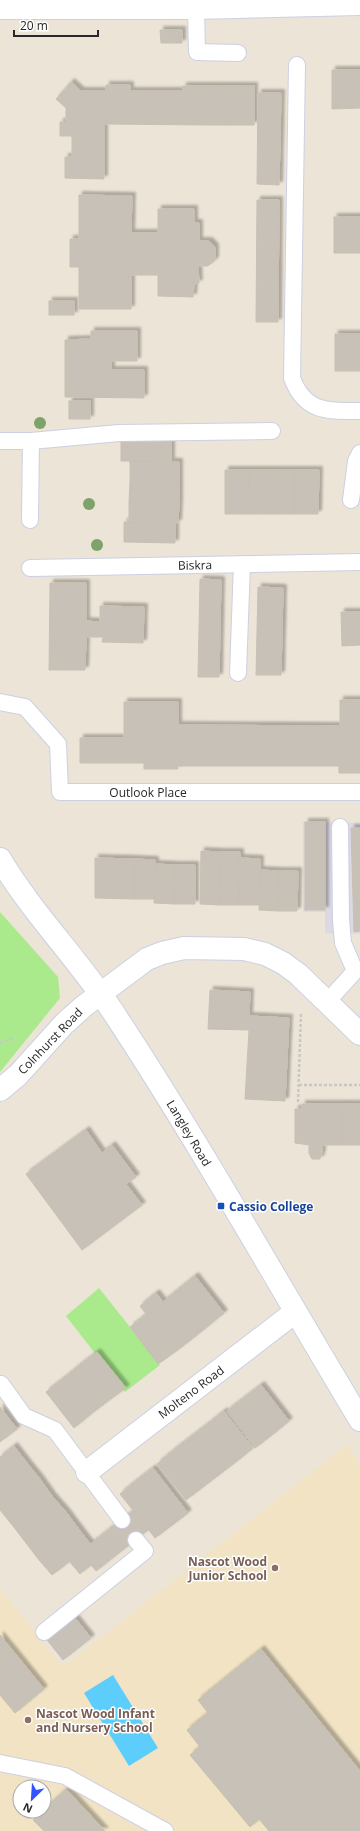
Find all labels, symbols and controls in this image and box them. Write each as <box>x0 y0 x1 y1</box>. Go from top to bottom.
scale bar <box>14 12 98 38</box>
text: 20 m <box>20 17 48 34</box>
street label: Biskra <box>178 556 212 574</box>
street label: Outlook Place <box>109 784 187 801</box>
street label: Colnhurst Road <box>14 1004 86 1078</box>
street label: Langley Road <box>163 1097 215 1169</box>
place label: Cassio College <box>229 1198 313 1215</box>
marker: Cassio College <box>216 1201 226 1211</box>
street label: Molteno Road <box>155 1362 227 1422</box>
place label: Nascot Wood Junior School <box>187 1553 267 1584</box>
marker: Nascot Wood Junior School <box>270 1563 280 1573</box>
place label: Nascot Wood Infant and Nursery School <box>36 1705 155 1736</box>
marker: Nascot Wood Infant and Nursery School <box>23 1715 33 1725</box>
north arrow <box>12 1779 52 1819</box>
text: N <box>20 1800 35 1817</box>

